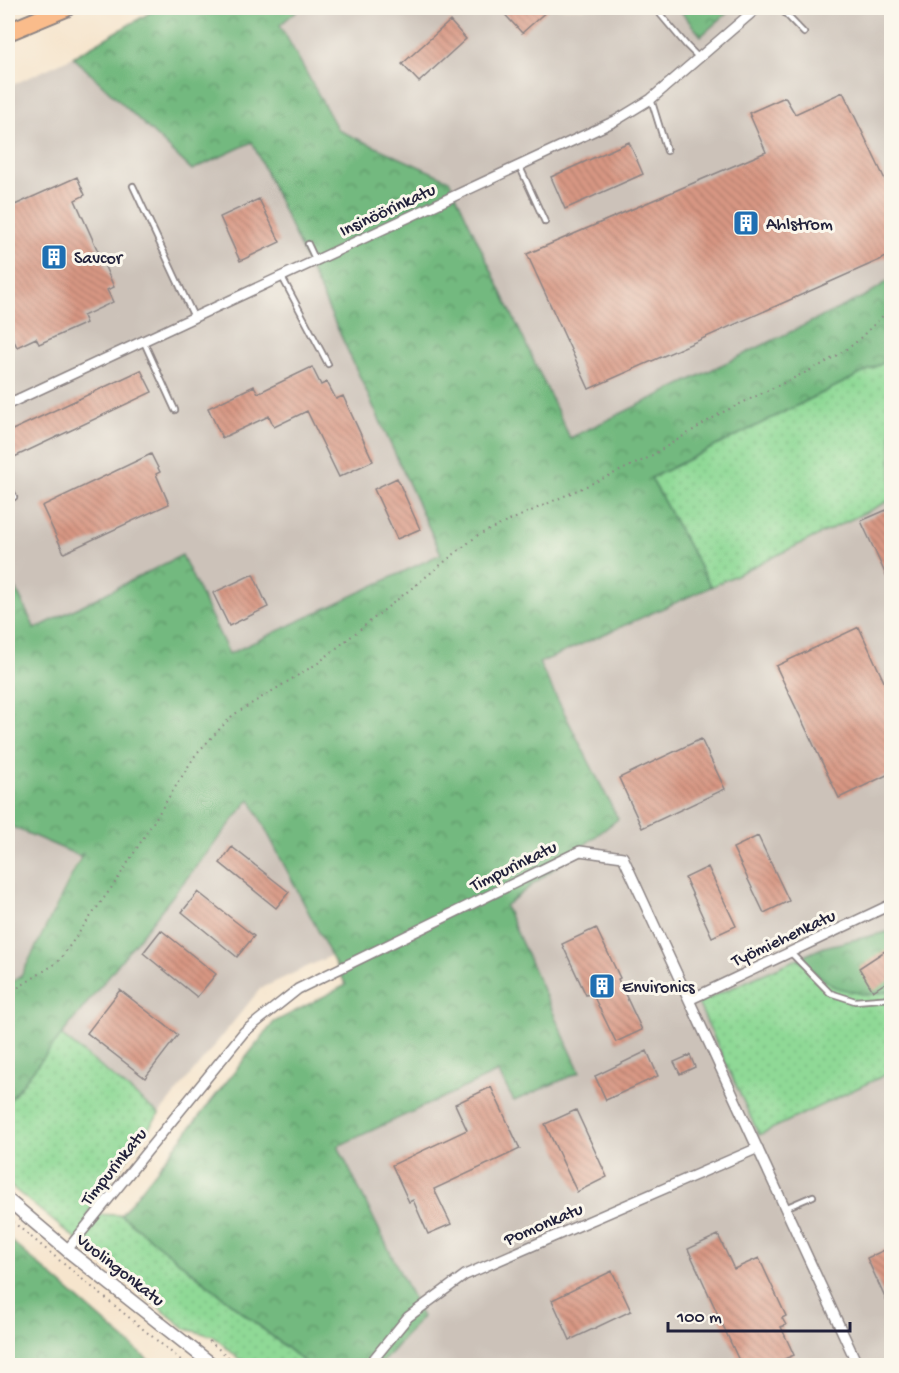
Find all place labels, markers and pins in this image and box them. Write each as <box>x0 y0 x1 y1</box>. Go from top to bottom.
building icon: Ahlstrom <box>731 208 761 238</box>
place label: Ahlstrom <box>766 215 833 236</box>
building icon: Savcor <box>39 242 69 272</box>
place label: Savcor <box>74 249 124 270</box>
building icon: Environics <box>587 971 617 1001</box>
place label: Environics <box>622 978 696 999</box>

